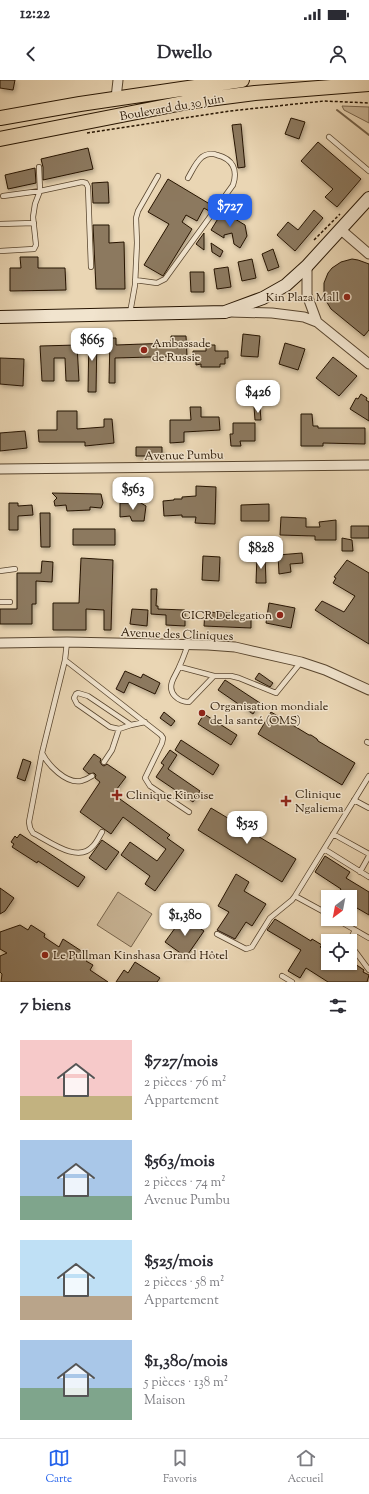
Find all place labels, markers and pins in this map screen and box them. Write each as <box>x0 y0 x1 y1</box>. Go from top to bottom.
pin: $727 <box>206 194 254 228</box>
place label: Kin Plaza Mall <box>266 289 340 307</box>
marker: Kin Plaza Mall <box>342 292 352 302</box>
pin: $665 <box>68 328 116 362</box>
place label: Ambassade de Russie <box>152 335 211 367</box>
marker: Ambassade de Russie <box>139 345 149 355</box>
pin: $426 <box>234 380 282 414</box>
pin: $563 <box>109 477 157 511</box>
pin: $828 <box>237 536 285 570</box>
place label: CICR Delegation <box>181 607 272 625</box>
marker: CICR Delegation <box>275 610 285 620</box>
place label: Organisation mondiale de la santé (OMS) <box>210 698 329 730</box>
marker: Organisation mondiale de la santé (OMS) <box>197 708 207 718</box>
place label: Clinique Ngaliema <box>295 786 344 818</box>
place label: Clinique Kinoise <box>126 787 214 805</box>
marker: Clinique Kinoise <box>111 789 123 801</box>
marker: Clinique Ngaliema <box>280 795 292 807</box>
pin: $525 <box>223 811 271 845</box>
pin: $1,380 <box>152 903 218 937</box>
place label: Le Pullman Kinshasa Grand Hôtel <box>53 947 229 965</box>
marker: Le Pullman Kinshasa Grand Hôtel <box>40 950 50 960</box>

